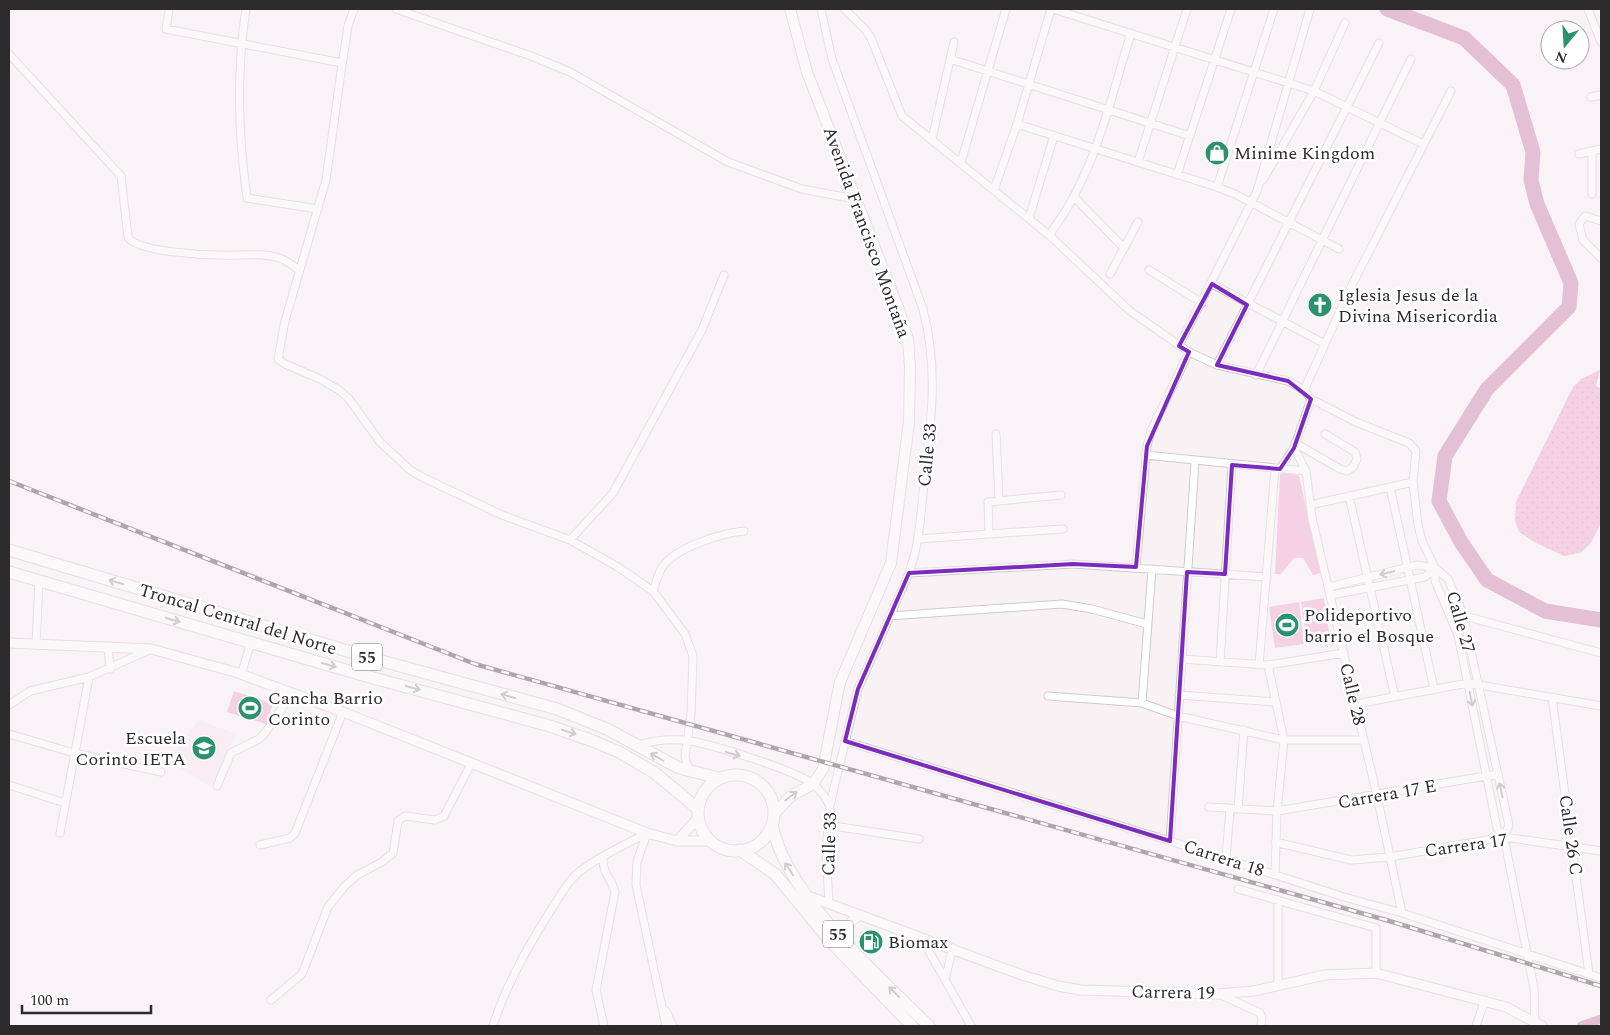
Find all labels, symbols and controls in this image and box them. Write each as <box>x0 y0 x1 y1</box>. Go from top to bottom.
north arrow <box>1540 20 1590 70</box>
text: N <box>1552 45 1570 69</box>
street label: Avenida Francisco Montaña <box>816 123 917 342</box>
shop icon: Minime Kingdom <box>1204 140 1230 166</box>
place label: Minime Kingdom <box>1234 140 1375 167</box>
place label: Iglesia Jesus de la Divina Misericordia <box>1338 282 1498 330</box>
church icon: Iglesia Jesus de la Divina Misericordia <box>1307 292 1333 318</box>
street label: Calle 33 <box>911 422 944 488</box>
one-way arrow <box>1380 569 1396 578</box>
one-way arrow <box>109 577 125 587</box>
street label: Troncal Central del Norte <box>136 577 340 662</box>
street label: Calle 27 <box>1439 588 1482 656</box>
place label: Polideportivo barrio el Bosque <box>1304 602 1434 650</box>
sports icon: Polideportivo barrio el Bosque <box>1274 612 1300 638</box>
one-way arrow <box>165 615 181 625</box>
road number: 55 <box>352 644 382 670</box>
street label: Calle 28 <box>1332 660 1373 728</box>
one-way arrow <box>321 661 337 670</box>
one-way arrow <box>404 684 420 694</box>
place label: Cancha Barrio Corinto <box>268 685 383 733</box>
one-way arrow <box>500 690 516 700</box>
one-way arrow <box>1467 690 1476 706</box>
sports icon: Cancha Barrio Corinto <box>237 695 263 721</box>
place label: Escuela Corinto IETA <box>76 725 186 773</box>
one-way arrow <box>561 728 577 738</box>
school or university icon: Escuela Corinto IETA <box>191 735 217 761</box>
one-way arrow <box>725 750 741 759</box>
one-way arrow <box>651 751 665 761</box>
street label: Carrera 17 E <box>1336 773 1439 816</box>
one-way arrow <box>1496 782 1506 798</box>
one-way arrow <box>784 791 798 801</box>
street label: Calle 26 C <box>1551 793 1590 877</box>
street label: Calle 33 <box>815 812 844 876</box>
street label: Carrera 17 <box>1423 826 1509 865</box>
street label: Carrera 18 <box>1180 833 1268 884</box>
one-way arrow <box>784 862 794 876</box>
road number: 55 <box>823 921 853 948</box>
fuel station icon: Biomax <box>858 929 884 955</box>
place label: Biomax <box>888 929 948 956</box>
street label: Carrera 19 <box>1131 978 1215 1007</box>
scale bar <box>22 982 151 1014</box>
one-way arrow <box>888 986 900 998</box>
text: 100 m <box>30 989 69 1012</box>

